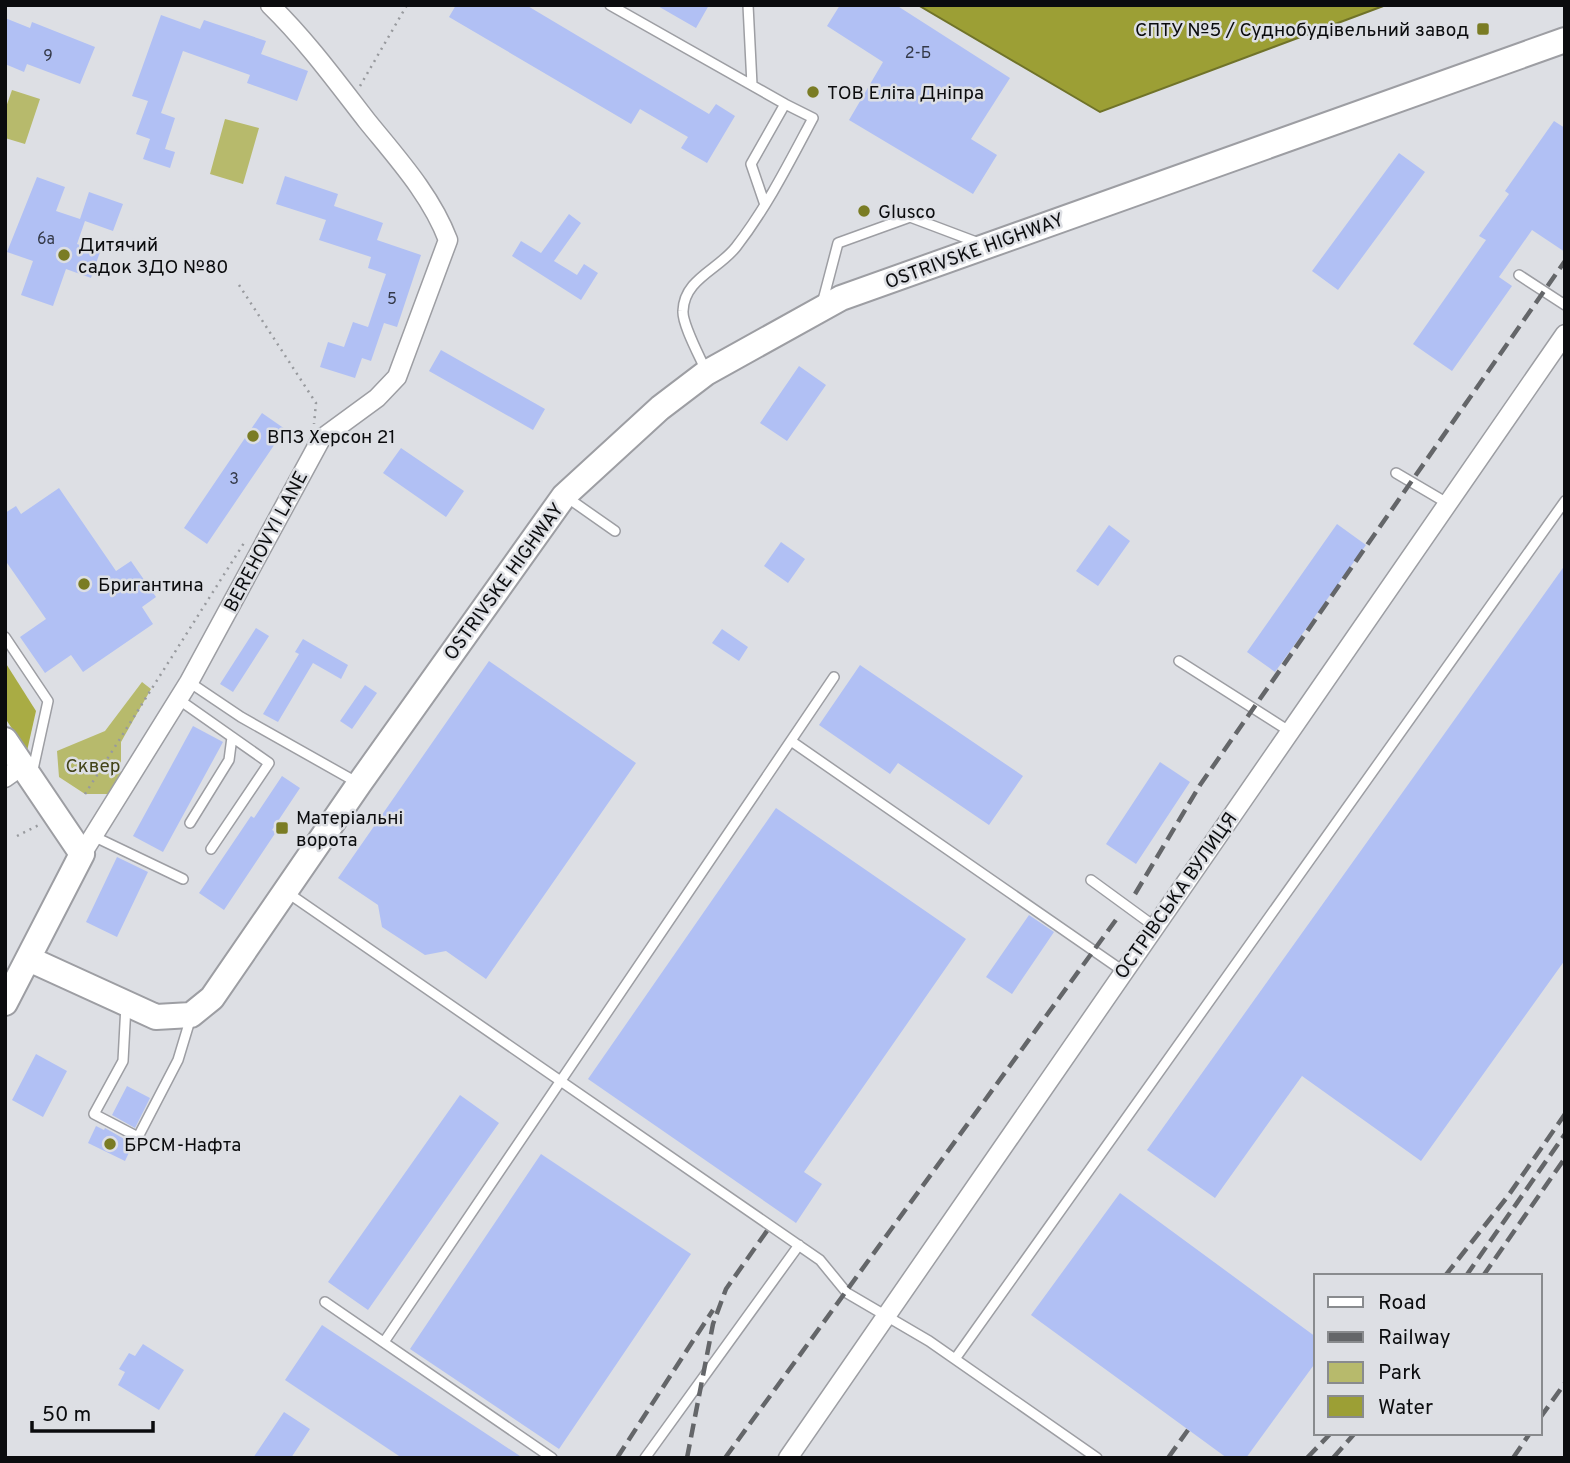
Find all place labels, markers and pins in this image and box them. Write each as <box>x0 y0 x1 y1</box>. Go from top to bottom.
place label: СПТУ №5 / Суднобудівельний завод <box>1135 19 1469 43</box>
marker: СПТУ №5 / Суднобудівельний завод <box>1475 21 1491 37</box>
place label: ТОВ Еліта Дніпра <box>827 82 984 106</box>
marker: ТОВ Еліта Дніпра <box>805 84 821 100</box>
place label: Glusco <box>878 201 936 225</box>
marker: Glusco <box>856 203 872 219</box>
place label: Дитячий садок ЗДО №80 <box>78 234 229 280</box>
marker: Дитячий садок ЗДО №80 <box>56 247 72 263</box>
place label: ВПЗ Херсон 21 <box>267 426 396 450</box>
marker: ВПЗ Херсон 21 <box>245 428 261 444</box>
place label: Бригантина <box>98 574 203 598</box>
marker: Бригантина <box>76 576 92 592</box>
place label: Матеріальні ворота <box>296 807 403 853</box>
marker: Матеріальні ворота <box>274 820 290 836</box>
place label: БРСМ-Нафта <box>124 1134 241 1158</box>
marker: БРСМ-Нафта <box>102 1136 118 1152</box>

